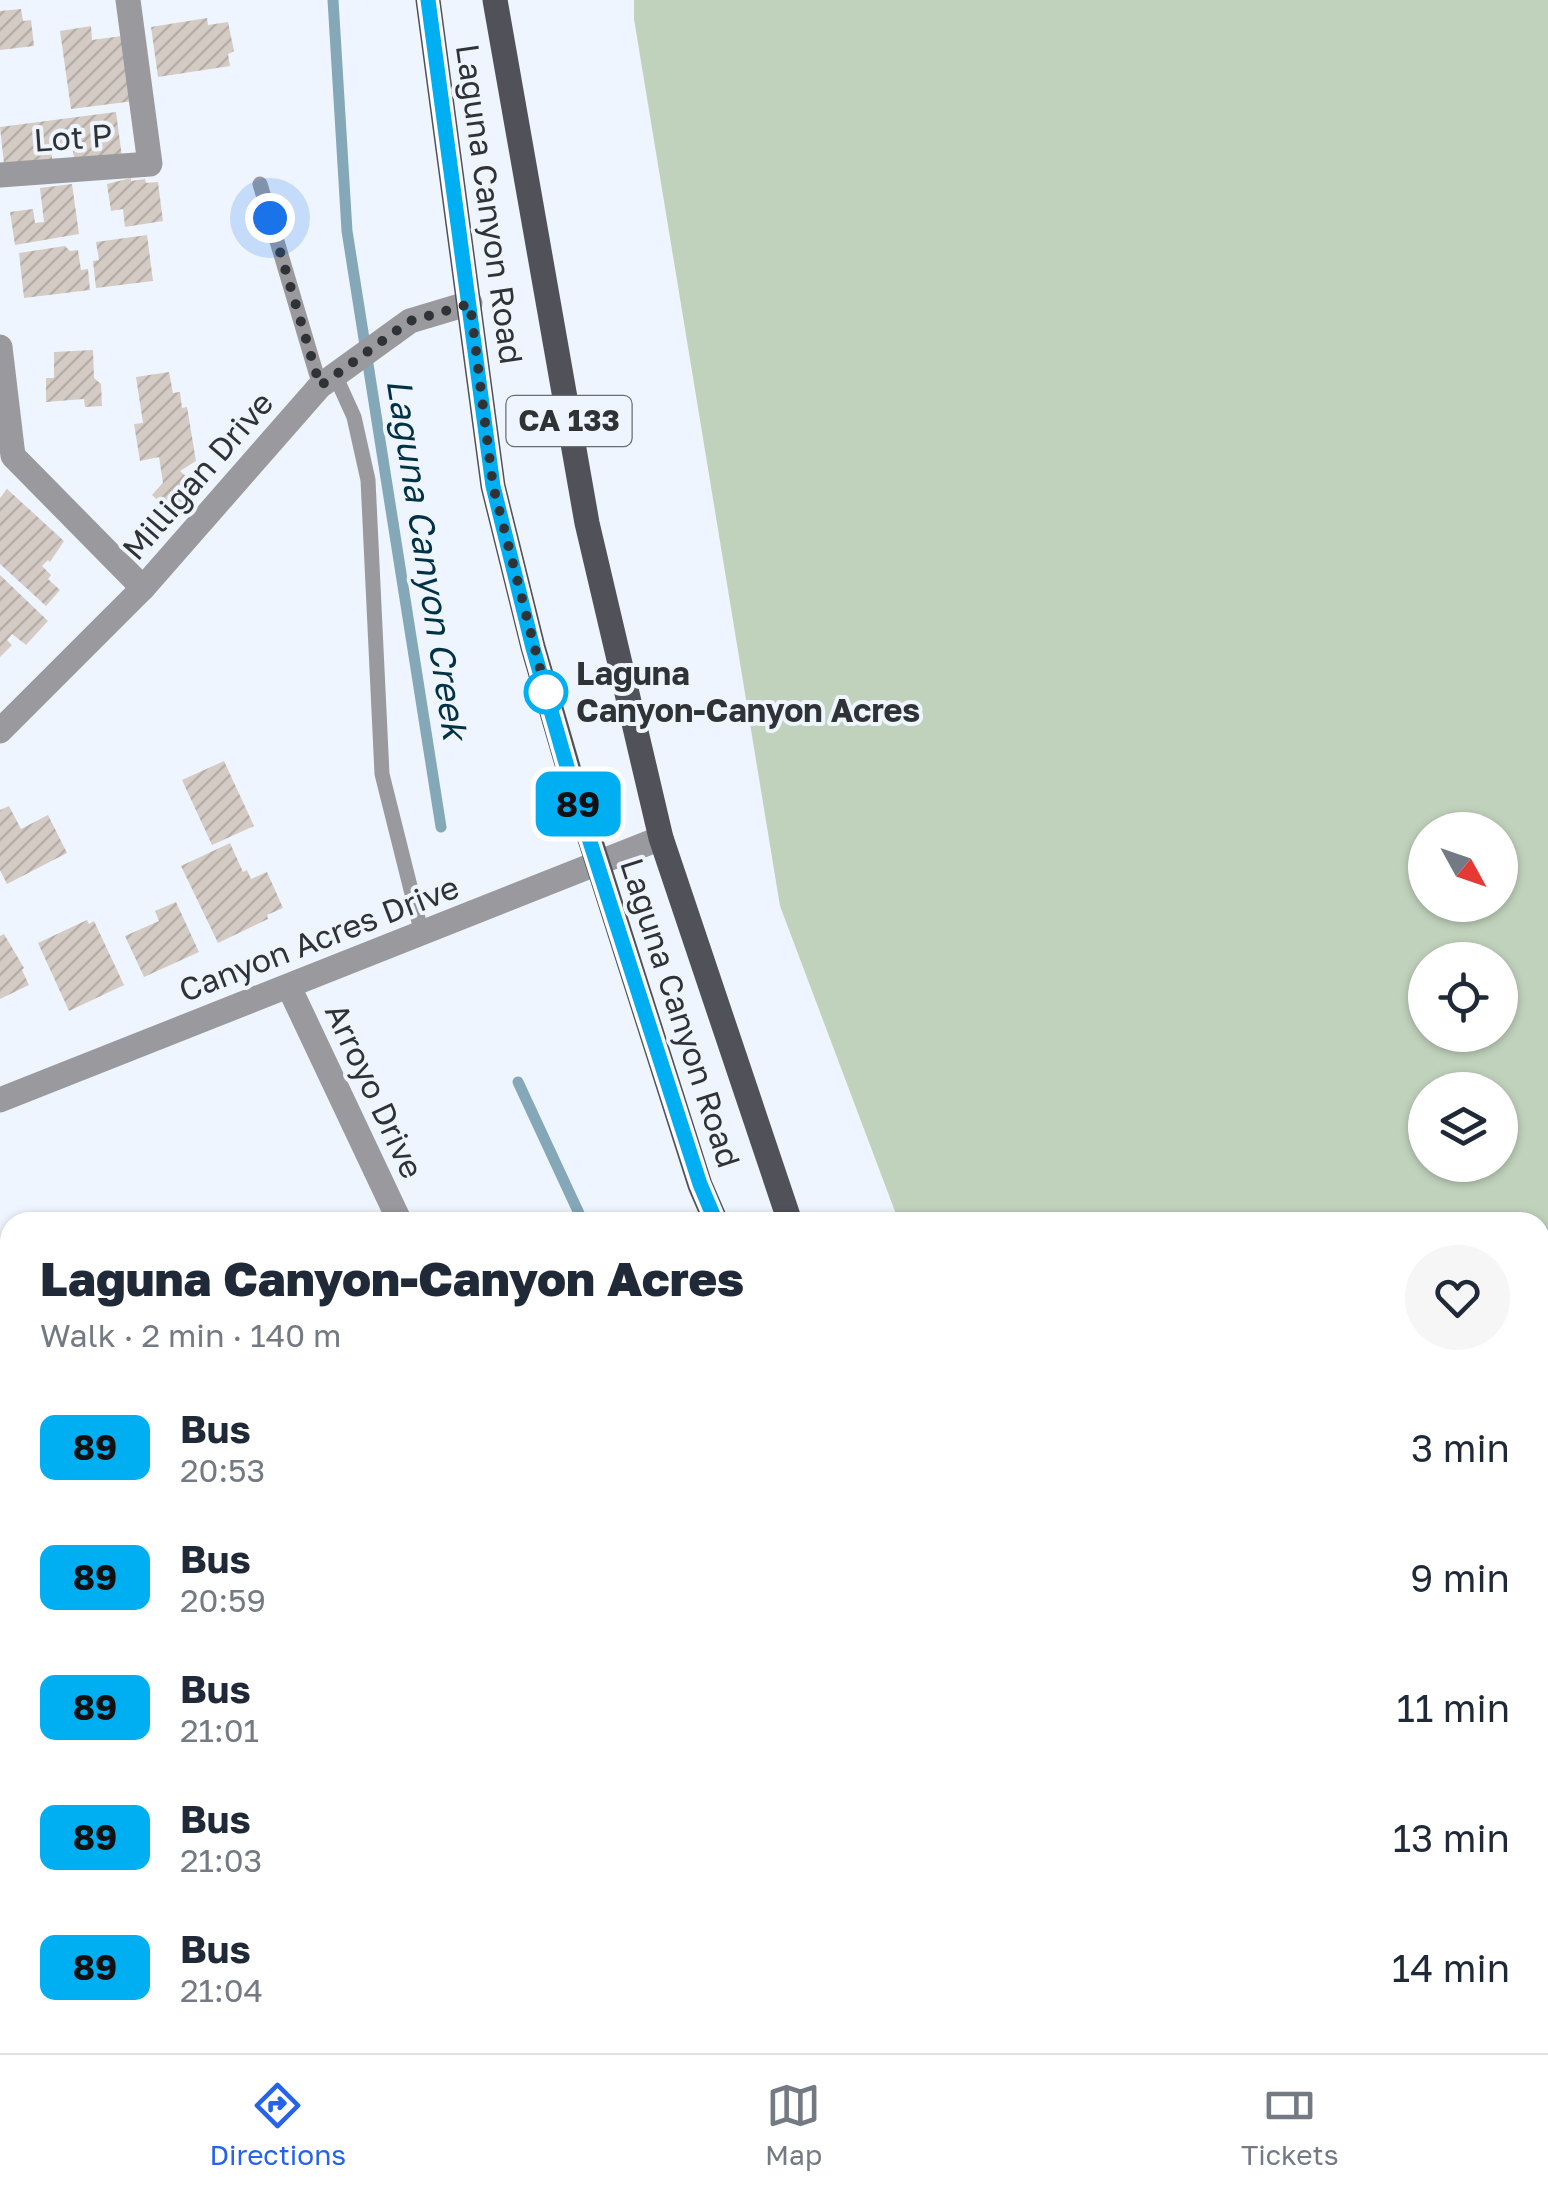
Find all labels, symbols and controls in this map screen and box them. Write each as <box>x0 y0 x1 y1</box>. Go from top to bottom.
street label: Laguna Canyon Road <box>449 41 531 366</box>
street label: Lot P <box>32 115 114 159</box>
your location <box>245 193 295 243</box>
water label: Laguna Canyon Creek <box>379 375 478 745</box>
street label: Milligan Drive <box>114 384 280 567</box>
road number: CA 133 <box>506 396 632 446</box>
place label: Laguna Canyon-Canyon Acres <box>576 654 920 729</box>
marker: Laguna Canyon-Canyon Acres <box>525 671 567 713</box>
line badge: 89 <box>533 772 623 836</box>
text: 89 <box>556 783 600 825</box>
north arrow <box>1408 812 1518 922</box>
map controls <box>1408 812 1518 1182</box>
street label: Laguna Canyon Road <box>613 853 749 1172</box>
street label: Canyon Acres Drive <box>173 867 464 1009</box>
button: locate <box>1408 942 1518 1052</box>
street label: Arroyo Drive <box>318 997 432 1184</box>
button: layers <box>1408 1072 1518 1182</box>
button: heart <box>1405 1245 1510 1350</box>
text: Laguna Canyon-Canyon Acres <box>40 1249 744 1307</box>
text: Walk · 2 min · 140 m <box>40 1316 341 1354</box>
text: Bus <box>180 1406 251 1451</box>
text: 3 min <box>1411 1425 1510 1470</box>
text: 89 <box>73 1426 117 1468</box>
text: 20:53 <box>180 1451 265 1489</box>
text: Bus <box>180 1536 251 1581</box>
text: 9 min <box>1410 1555 1510 1600</box>
text: 89 <box>73 1556 117 1598</box>
text: 20:59 <box>180 1581 266 1619</box>
text: Bus <box>180 1666 251 1711</box>
text: 11 min <box>1396 1685 1510 1730</box>
text: 89 <box>73 1686 117 1728</box>
text: 21:01 <box>180 1711 259 1749</box>
text: Bus <box>180 1796 251 1841</box>
text: 13 min <box>1393 1815 1510 1860</box>
text: 89 <box>73 1816 117 1858</box>
text: 21:03 <box>180 1841 262 1879</box>
text: Bus <box>180 1926 251 1971</box>
text: 14 min <box>1392 1945 1510 1990</box>
text: 89 <box>73 1946 117 1988</box>
text: 21:04 <box>180 1971 263 2009</box>
tab: Directions <box>209 2078 346 2171</box>
tab: Map <box>765 2078 822 2171</box>
tab: Tickets <box>1241 2078 1339 2171</box>

